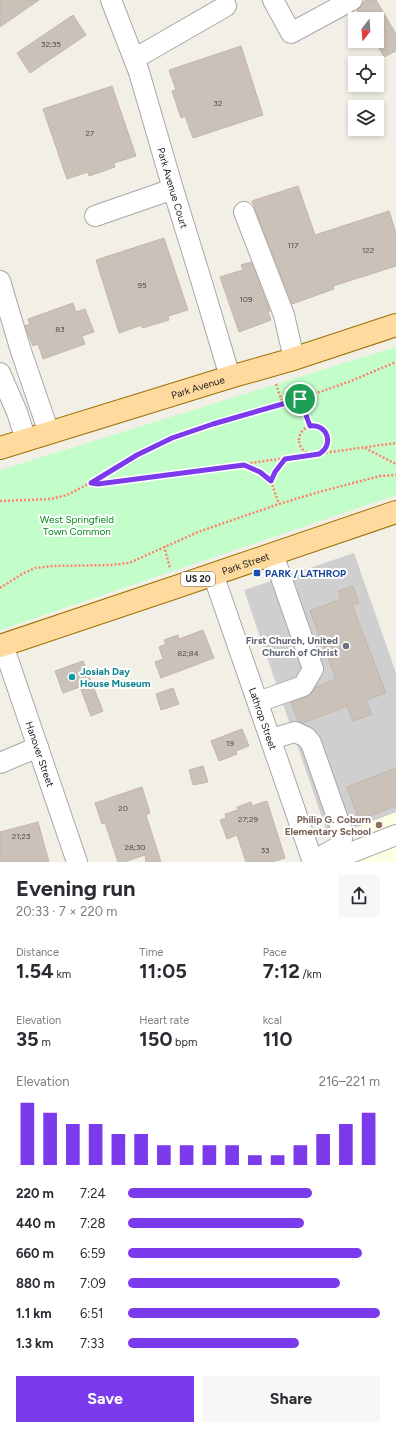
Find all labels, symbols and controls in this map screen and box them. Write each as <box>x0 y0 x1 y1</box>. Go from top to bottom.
north arrow <box>348 12 384 48</box>
map controls <box>348 12 384 136</box>
house number: 32;35 <box>41 39 61 49</box>
button: locate <box>348 56 384 92</box>
house number: 32 <box>214 98 222 108</box>
button: layers <box>348 100 384 136</box>
house number: 27 <box>86 128 95 138</box>
street label: Park Avenue Court <box>154 146 191 230</box>
house number: 117 <box>288 240 299 250</box>
house number: 122 <box>362 245 374 255</box>
house number: 95 <box>137 280 147 290</box>
house number: 109 <box>240 294 253 304</box>
house number: 83 <box>55 324 65 334</box>
street label: Park Avenue <box>170 373 227 402</box>
pin <box>283 382 317 416</box>
icon: arrive <box>289 388 311 410</box>
park label: West Springfield Town Common <box>40 513 114 538</box>
street label: Park Street <box>220 550 271 578</box>
place label: PARK / LATHROP <box>265 567 346 580</box>
marker: PARK / LATHROP <box>252 568 262 578</box>
road number: US 20 <box>181 572 215 586</box>
place label: First Church, United Church of Christ <box>246 634 338 659</box>
marker: First Church, United Church of Christ <box>341 641 351 651</box>
house number: 82;84 <box>177 648 199 658</box>
place label: Josiah Day House Museum <box>80 665 151 690</box>
marker: Josiah Day House Museum <box>67 672 77 682</box>
street label: Lathrop Street <box>246 686 280 752</box>
street label: Hanover Street <box>22 720 57 789</box>
house number: 19 <box>226 738 234 748</box>
house number: 20 <box>118 803 128 813</box>
place label: Philip G. Coburn Elementary School <box>285 813 371 838</box>
house number: 27;29 <box>238 814 258 824</box>
marker: Philip G. Coburn Elementary School <box>374 820 384 830</box>
house number: 21;23 <box>12 831 30 841</box>
house number: 28;30 <box>125 842 145 852</box>
house number: 33 <box>261 845 269 855</box>
text: Evening run <box>16 875 136 902</box>
button: share <box>338 875 380 917</box>
text: 20:33 · 7 × 220 m <box>16 904 117 919</box>
text: Distance <box>16 946 59 959</box>
text: Time <box>139 946 163 959</box>
text: Pace <box>263 946 286 959</box>
text: 1.54 <box>16 959 54 983</box>
text: 11:05 <box>139 959 187 983</box>
text: 7:12 <box>263 959 300 983</box>
text: km <box>54 968 71 981</box>
text: /km <box>300 968 322 981</box>
text: Elevation <box>16 1014 61 1027</box>
text: Heart rate <box>139 1014 189 1027</box>
text: kcal <box>263 1014 282 1027</box>
text: 35 <box>16 1027 39 1051</box>
text: 150 <box>139 1027 172 1051</box>
text: 110 <box>263 1027 293 1051</box>
text: m <box>39 1036 51 1049</box>
text: bpm <box>172 1036 197 1049</box>
text: Elevation <box>16 1074 69 1089</box>
text: 216–221 m <box>319 1074 380 1089</box>
text: 220 m <box>16 1186 54 1201</box>
text: 7:24 <box>80 1186 106 1201</box>
text: 440 m <box>16 1216 55 1231</box>
text: 7:28 <box>80 1216 106 1231</box>
text: 660 m <box>16 1246 54 1261</box>
text: 6:59 <box>80 1246 105 1261</box>
text: 880 m <box>16 1276 55 1291</box>
text: 7:09 <box>80 1276 106 1291</box>
text: 1.1 km <box>16 1306 52 1321</box>
text: 6:51 <box>80 1306 104 1321</box>
text: 1.3 km <box>16 1336 53 1351</box>
text: 7:33 <box>80 1336 104 1351</box>
button: Save <box>16 1376 194 1422</box>
button: Share <box>202 1376 380 1422</box>

